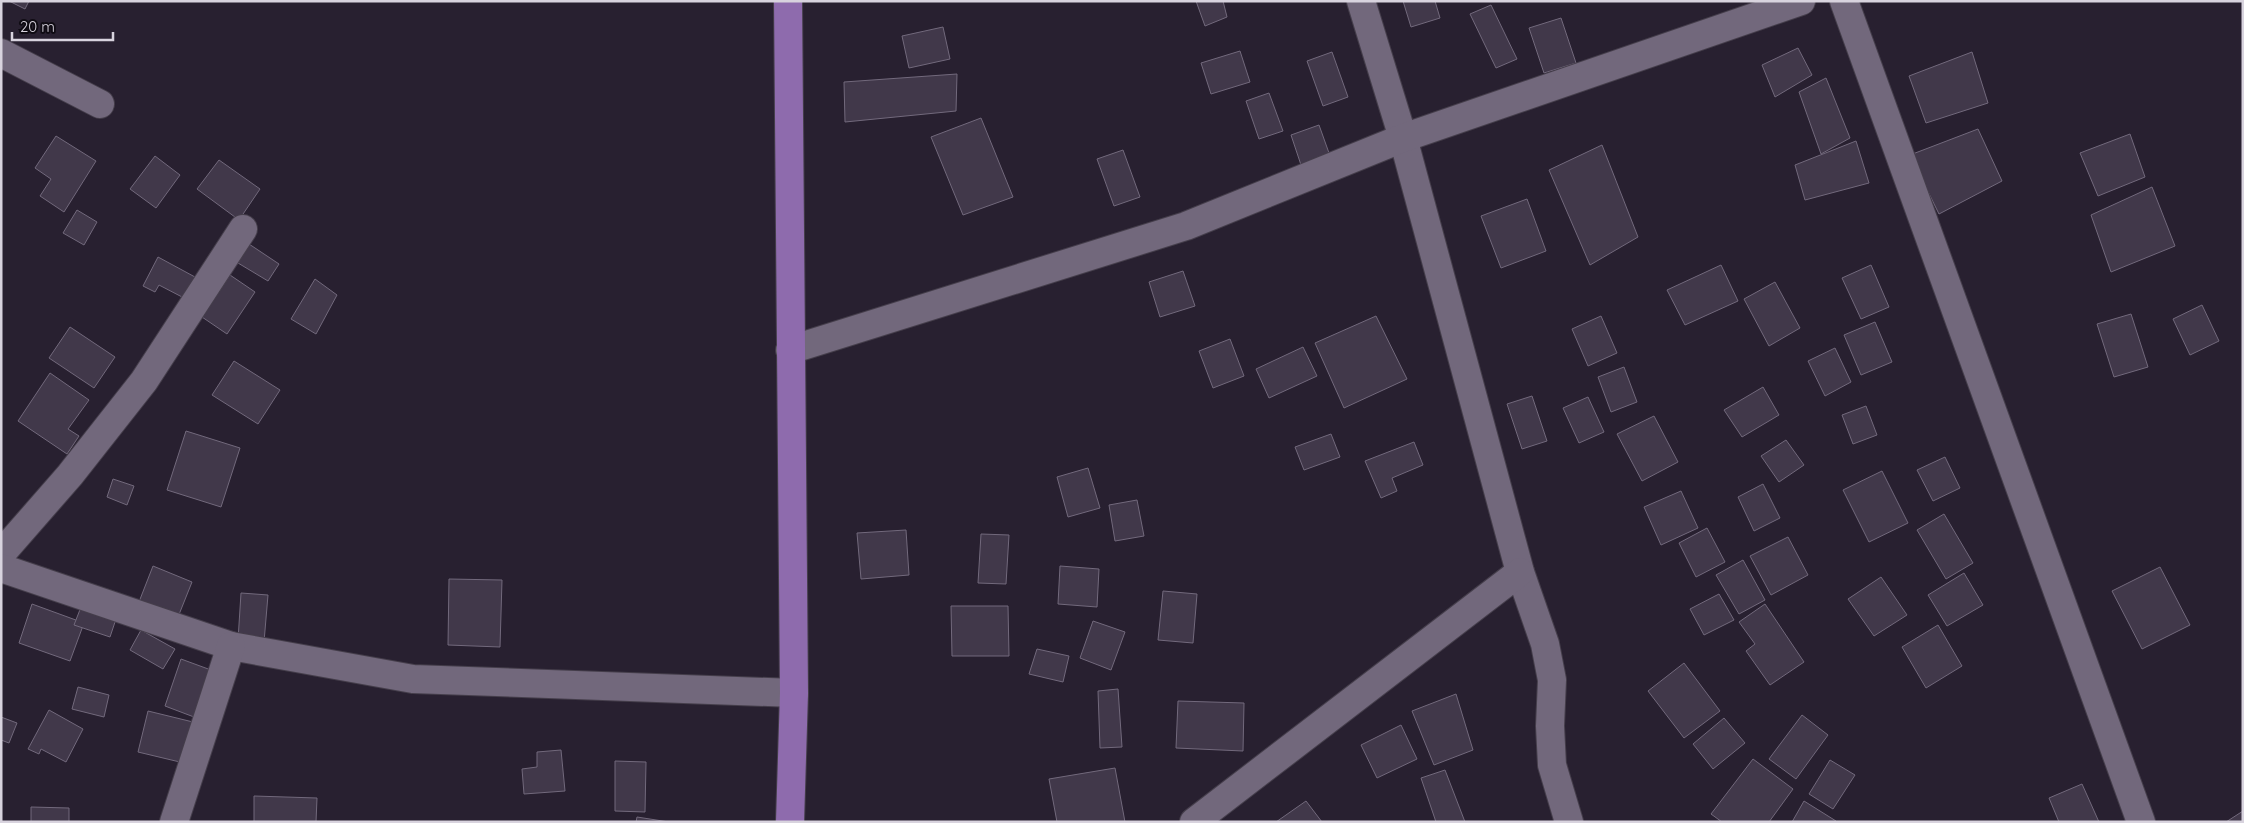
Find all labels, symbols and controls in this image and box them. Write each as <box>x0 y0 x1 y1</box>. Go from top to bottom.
scale bar <box>12 10 114 42</box>
text: 20 m <box>20 17 55 36</box>

